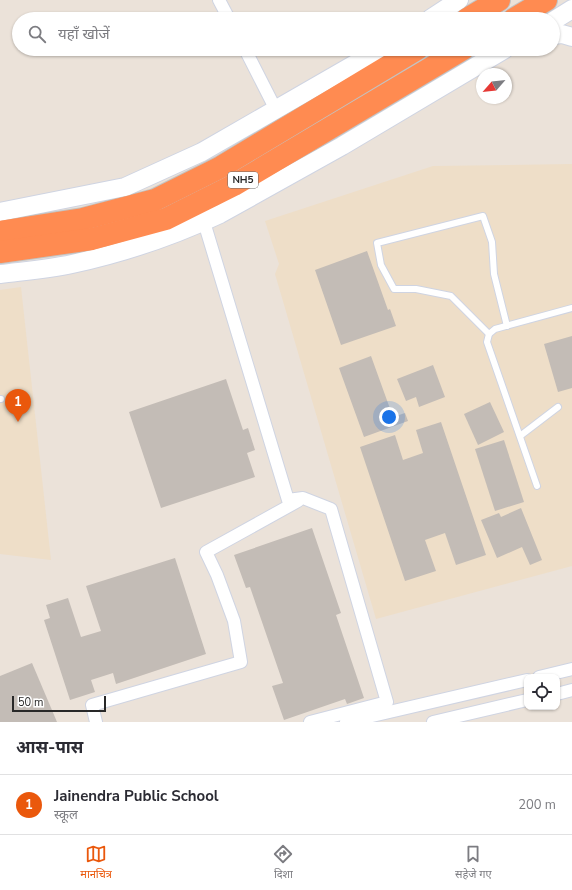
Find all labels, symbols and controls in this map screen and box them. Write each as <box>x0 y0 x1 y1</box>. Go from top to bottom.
search box <box>12 12 560 56</box>
icon: search <box>26 23 48 45</box>
text: यहाँ खोजें <box>58 24 110 44</box>
north arrow <box>476 68 512 104</box>
road number: NH5 <box>228 172 258 188</box>
pin: 1 <box>5 389 31 422</box>
your location <box>379 407 399 427</box>
map controls <box>524 674 560 710</box>
button: locate <box>524 674 560 710</box>
scale bar <box>12 694 106 713</box>
text: 50 m <box>18 695 43 710</box>
text: आस-पास <box>16 736 83 759</box>
text: Jainendra Public School <box>54 786 219 806</box>
text: 1 <box>25 796 33 814</box>
text: 200 m <box>518 796 556 814</box>
text: स्कूल <box>54 806 78 824</box>
tab: मानचित्र <box>80 843 112 882</box>
tab: दिशा <box>272 843 294 882</box>
tab: सहेजे गए <box>455 843 492 882</box>

